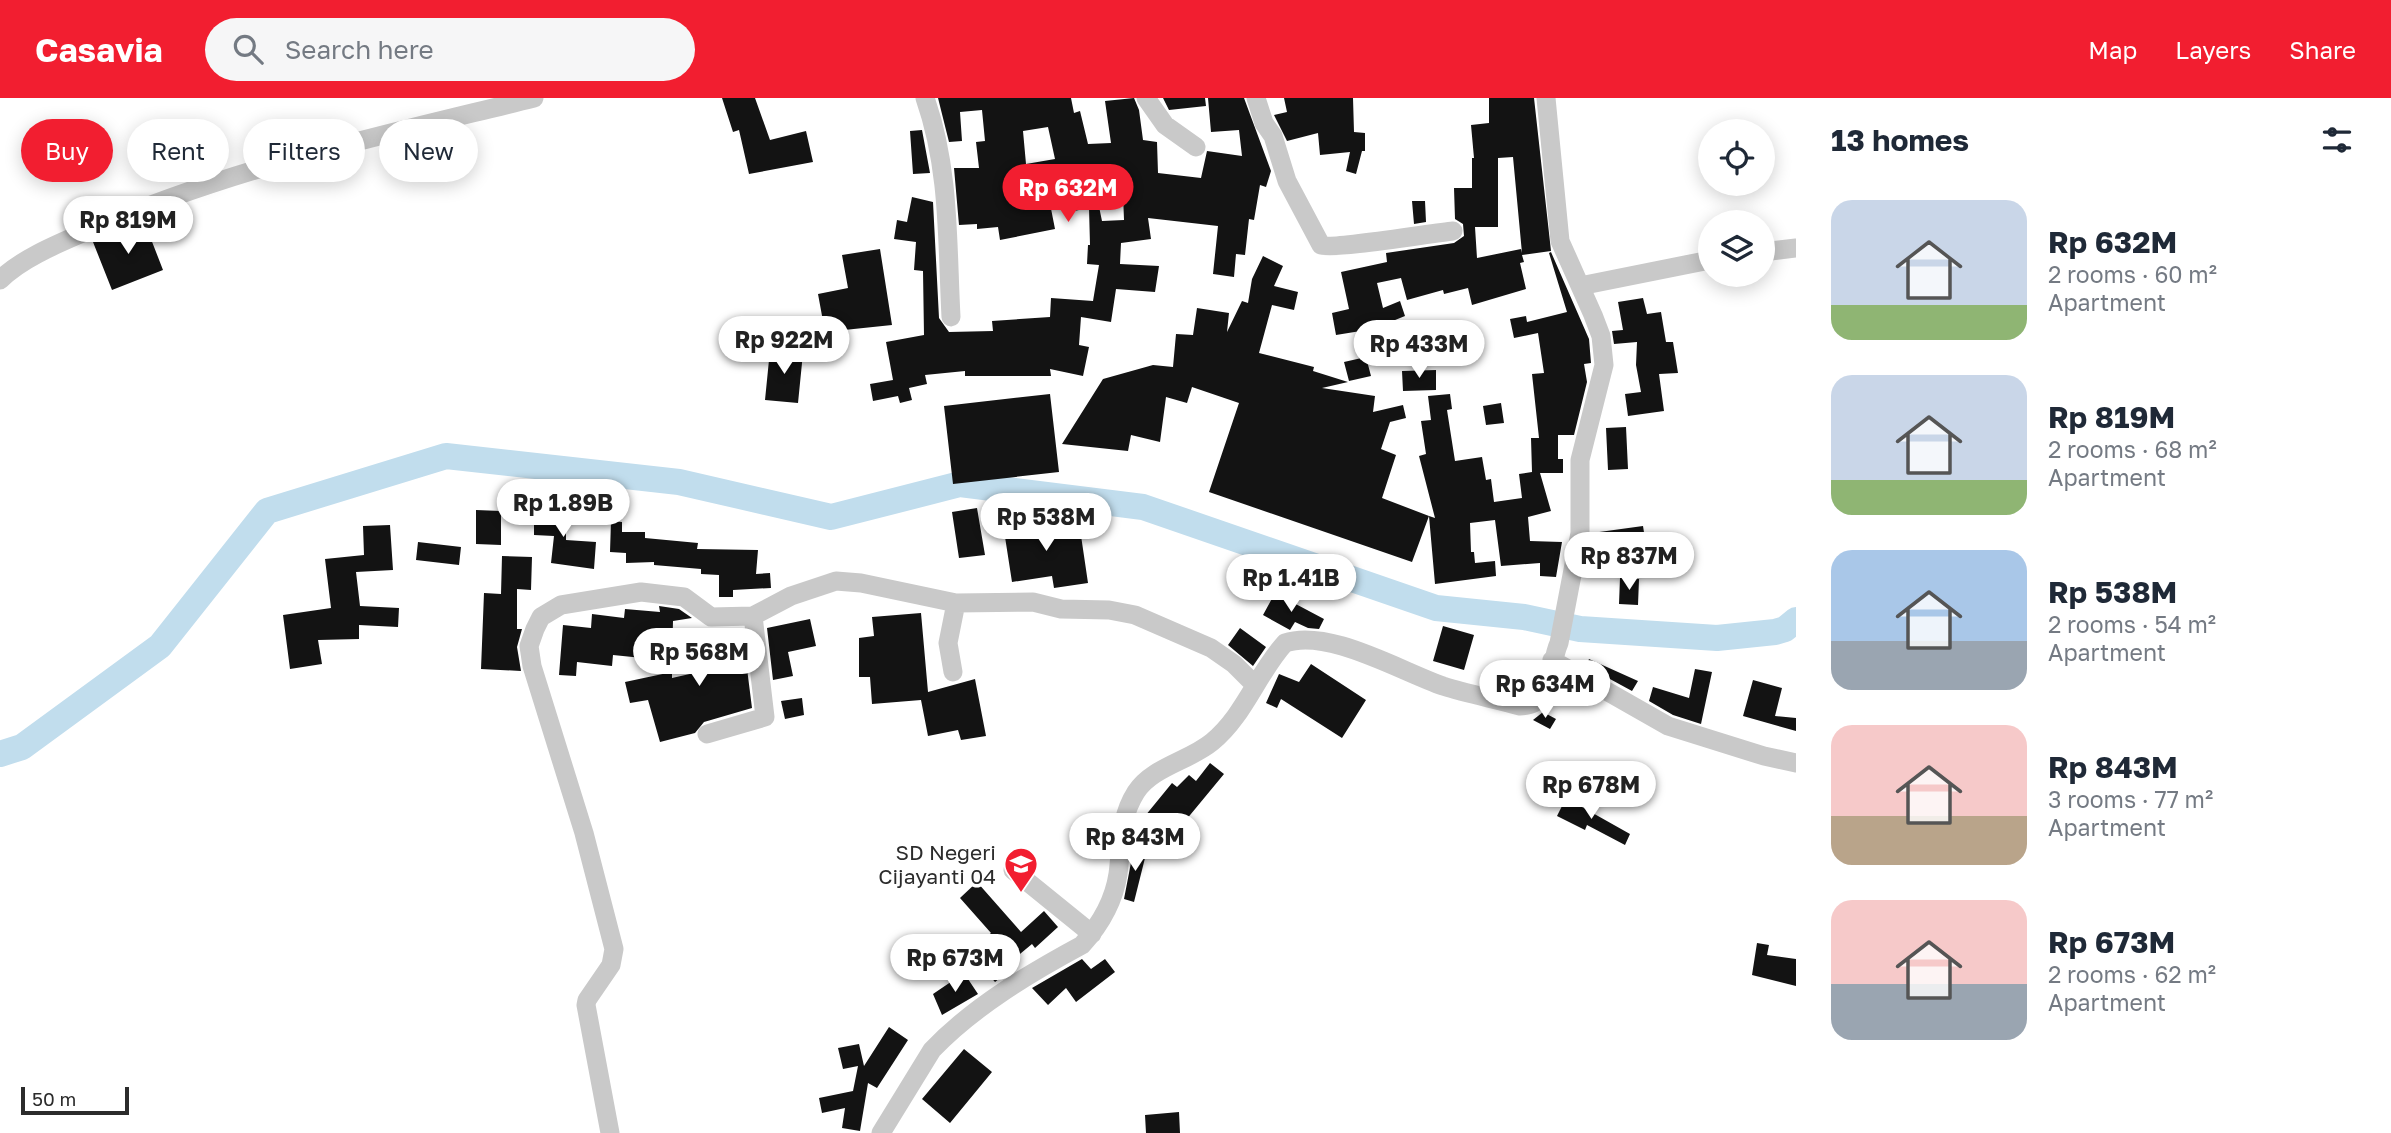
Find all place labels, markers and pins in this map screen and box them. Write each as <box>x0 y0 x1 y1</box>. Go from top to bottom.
pin: Rp 632M <box>1003 164 1133 224</box>
pin: Rp 819M <box>63 197 193 256</box>
pin: Rp 922M <box>719 316 849 376</box>
pin: Rp 433M <box>1354 320 1484 380</box>
pin: Rp 1.89B <box>491 480 635 539</box>
pin: Rp 538M <box>981 494 1111 553</box>
pin: Rp 837M <box>1564 532 1694 592</box>
pin: Rp 1.41B <box>1219 554 1363 614</box>
pin: Rp 568M <box>634 628 764 688</box>
pin: Rp 634M <box>1480 660 1610 720</box>
pin: Rp 678M <box>1526 762 1656 821</box>
pin: Rp 843M <box>1070 814 1200 873</box>
place label: SD Negeri Cijayanti 04 <box>878 839 996 889</box>
school or university icon: SD Negeri Cijayanti 04 <box>1002 845 1040 894</box>
pin: Rp 673M <box>890 934 1020 994</box>

